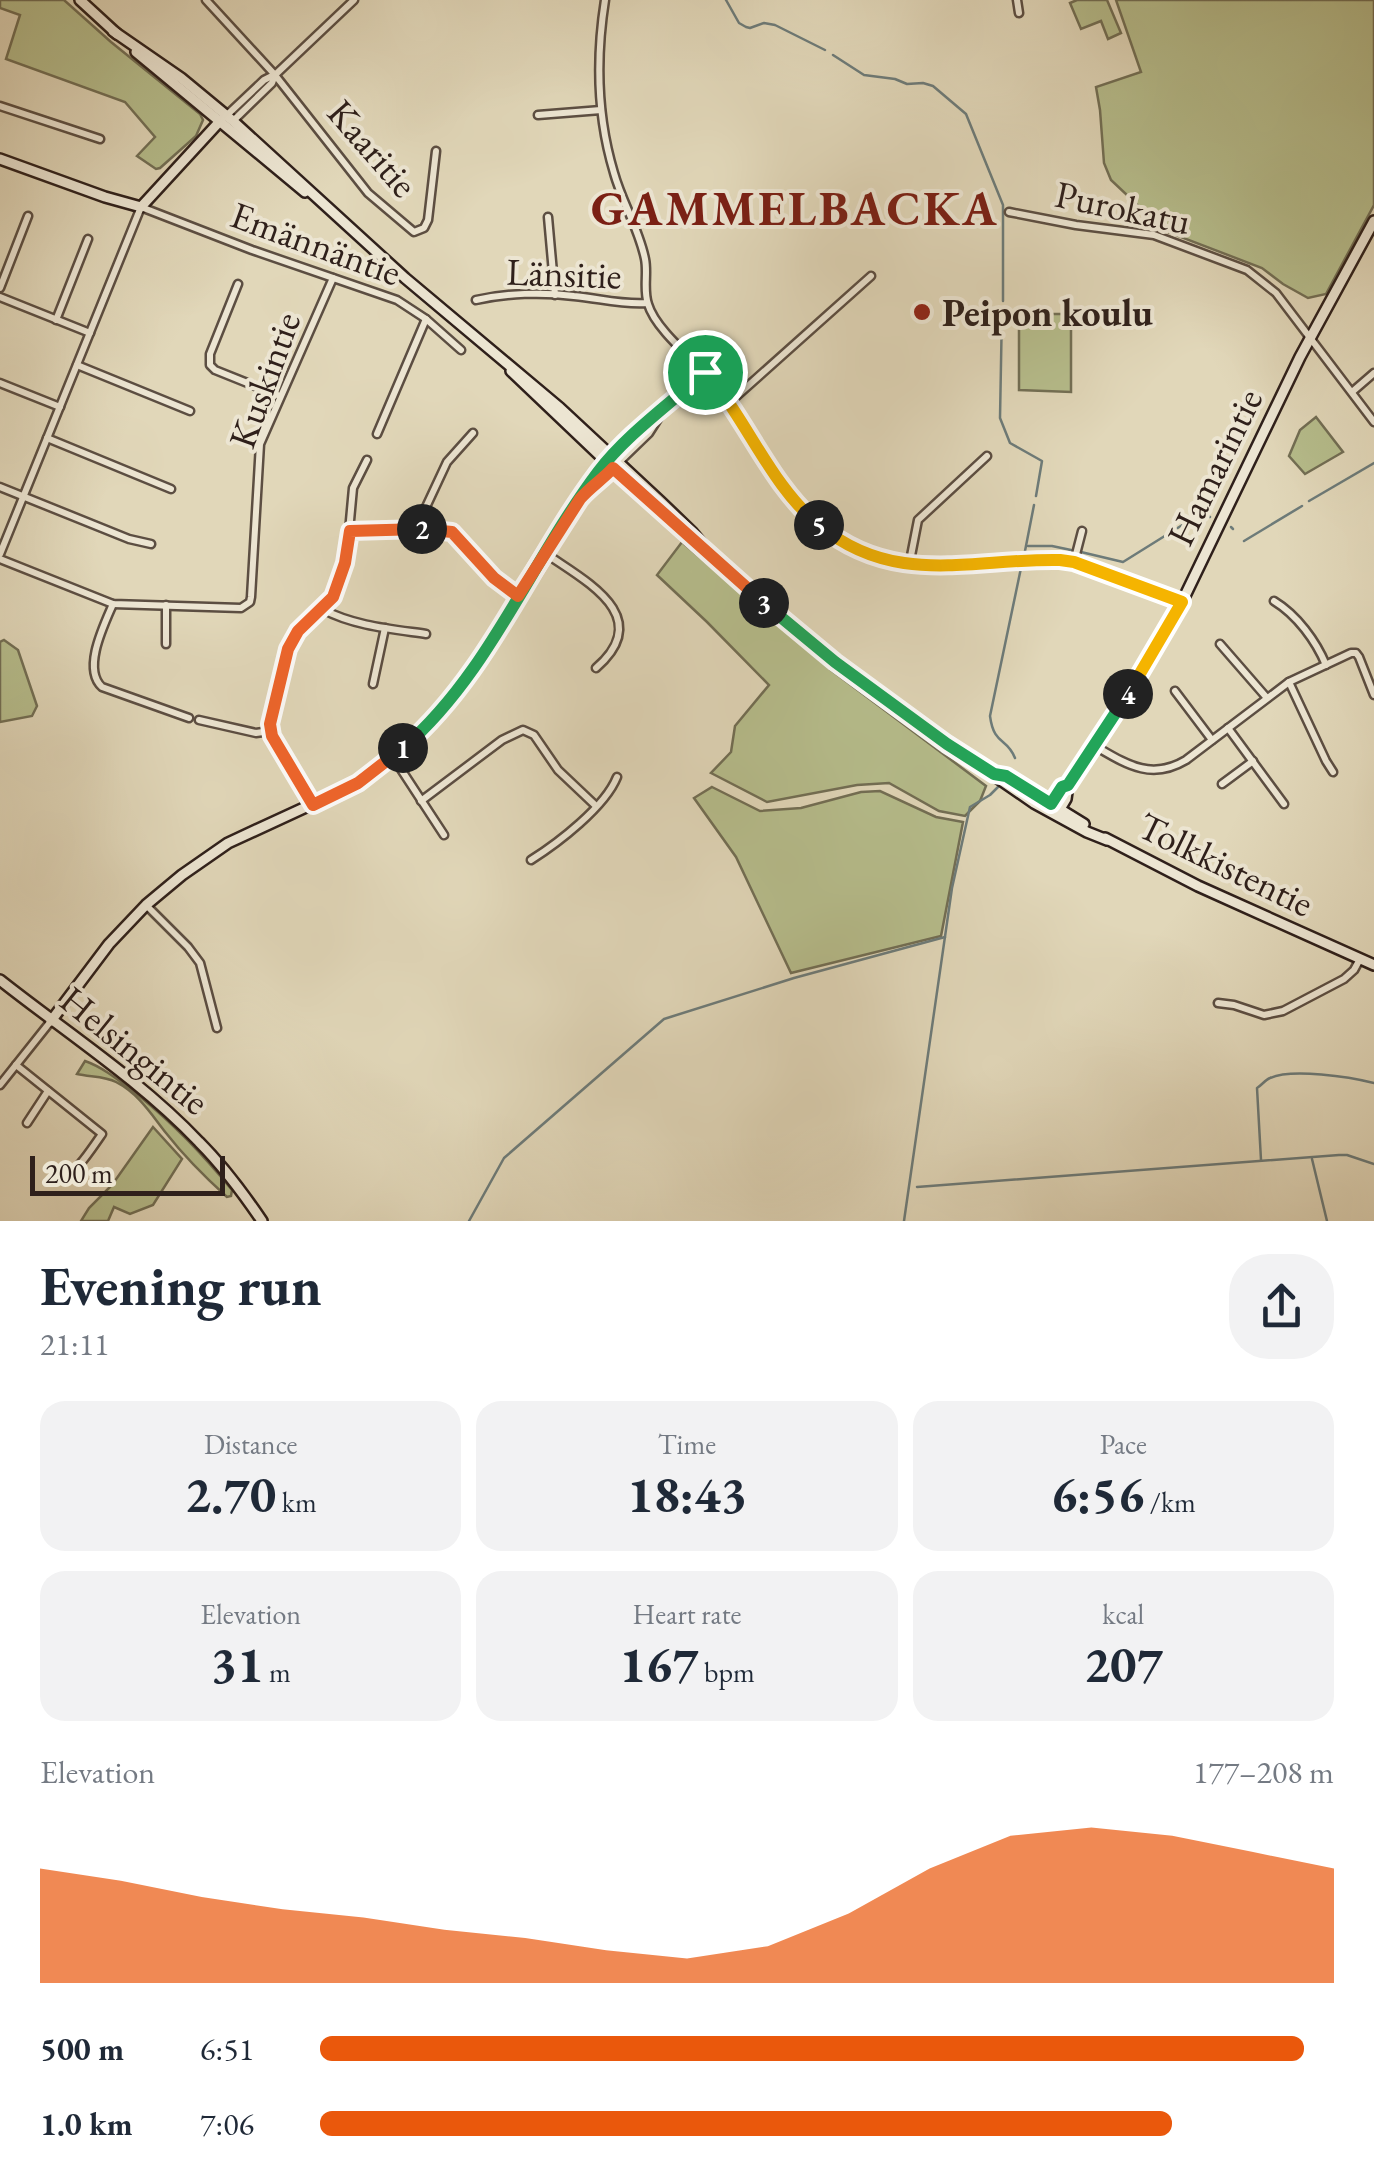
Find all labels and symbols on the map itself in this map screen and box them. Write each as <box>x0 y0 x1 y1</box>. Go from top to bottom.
street label: Kaaritie <box>317 89 429 207</box>
street label: Purokatu <box>1051 169 1195 245</box>
district label: GAMMELBACKA <box>591 177 999 239</box>
street label: Emännäntie <box>224 190 408 296</box>
street label: Länsitie <box>506 247 622 299</box>
place label: Peipon koulu <box>942 288 1153 337</box>
marker: Peipon koulu <box>911 301 933 323</box>
street label: Kuskintie <box>217 305 311 455</box>
pin <box>663 330 748 415</box>
street label: Hamarintie <box>1155 380 1273 554</box>
pin: 5 <box>794 500 844 550</box>
pin: 2 <box>397 504 447 554</box>
pin: 3 <box>739 578 789 628</box>
pin: 4 <box>1103 669 1153 719</box>
pin: 1 <box>378 723 428 773</box>
street label: Tolkkistentie <box>1130 801 1322 927</box>
street label: Helsingintie <box>50 975 220 1125</box>
scale bar <box>30 1151 225 1196</box>

